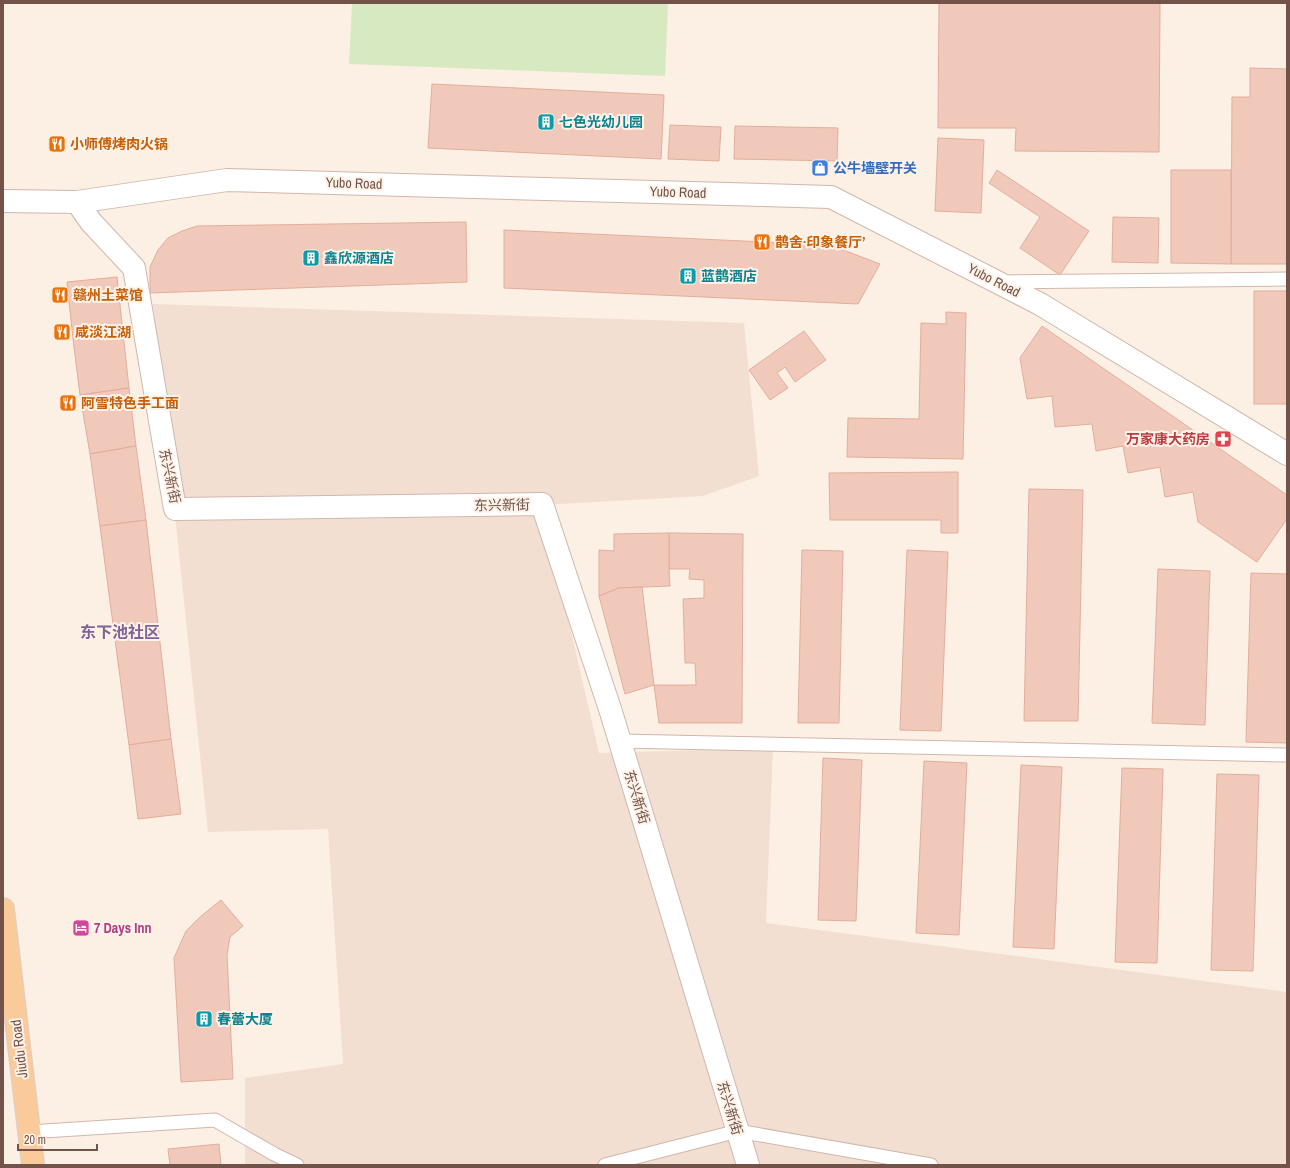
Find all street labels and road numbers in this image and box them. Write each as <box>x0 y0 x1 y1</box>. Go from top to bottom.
street label: Yubo Road <box>325 173 383 193</box>
street label: Yubo Road <box>649 182 707 202</box>
street label: Yubo Road <box>965 259 1023 301</box>
street label: 东兴新街 <box>155 447 185 505</box>
street label: 东兴新街 <box>474 496 530 514</box>
street label: 东兴新街 <box>620 768 654 826</box>
street label: Jiudu Road <box>6 1019 32 1079</box>
street label: 东兴新街 <box>713 1079 747 1137</box>

